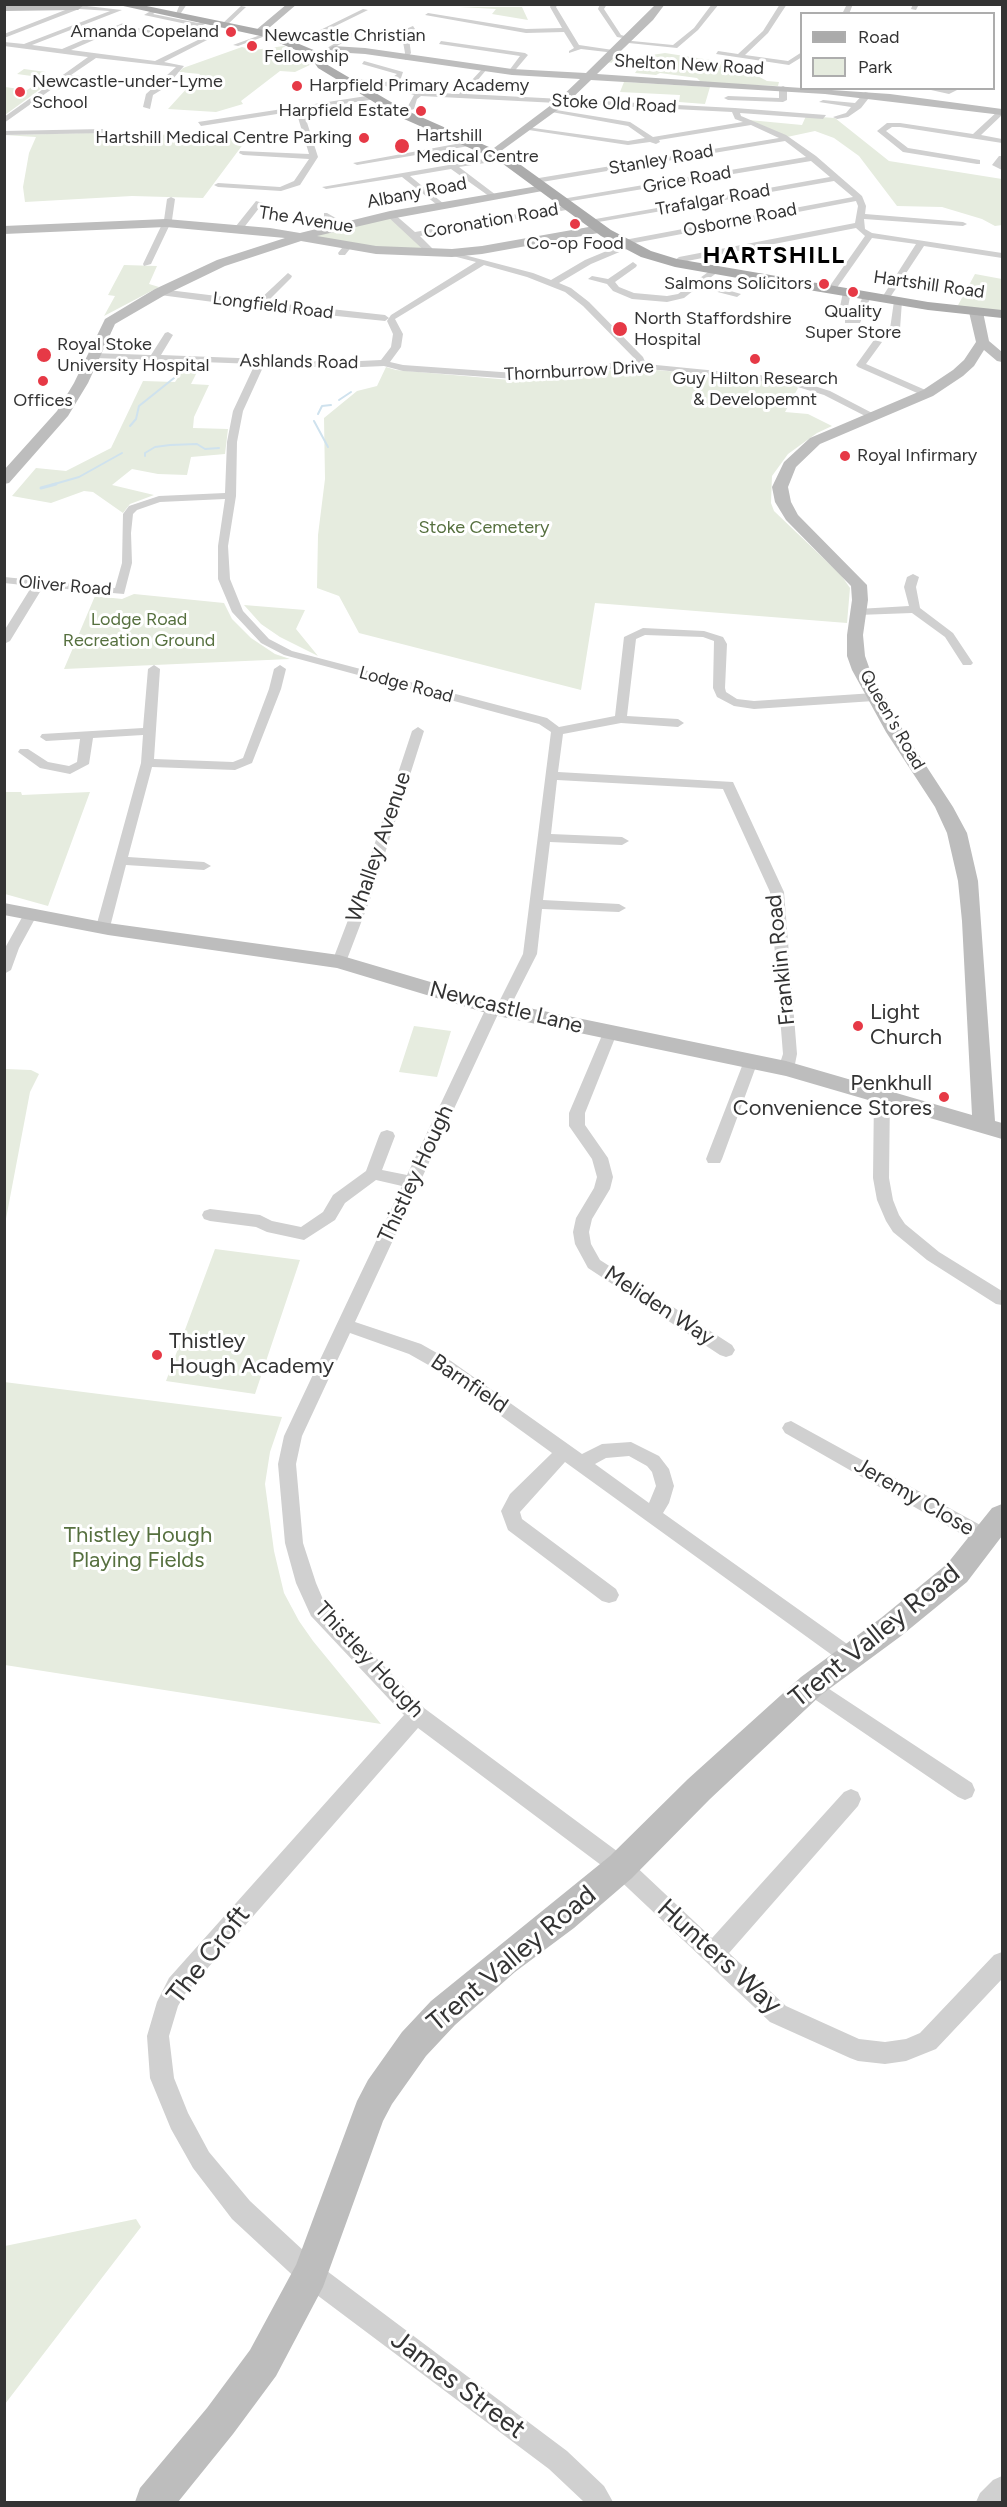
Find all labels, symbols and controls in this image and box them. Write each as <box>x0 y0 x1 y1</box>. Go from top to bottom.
legend <box>800 12 995 90</box>
place label: Amanda Copeland <box>70 21 219 43</box>
marker: Amanda Copeland <box>224 25 238 39</box>
place label: Newcastle Christian Fellowship <box>264 25 426 68</box>
text: Road <box>858 26 899 48</box>
marker: Newcastle Christian Fellowship <box>245 39 259 53</box>
street label: Shelton New Road <box>613 50 765 80</box>
text: Park <box>858 56 892 78</box>
place label: Newcastle-under-Lyme School <box>32 71 223 113</box>
place label: Harpfield Primary Academy <box>309 75 529 97</box>
marker: Harpfield Primary Academy <box>290 79 304 93</box>
marker: Newcastle-under-Lyme School <box>13 85 27 99</box>
street label: Stoke Old Road <box>551 90 677 118</box>
place label: Harpfield Estate <box>278 100 409 122</box>
marker: Harpfield Estate <box>414 104 428 118</box>
place label: Hartshill Medical Centre <box>416 125 539 168</box>
place label: Hartshill Medical Centre Parking <box>95 127 352 149</box>
marker: Hartshill Medical Centre Parking <box>357 131 371 145</box>
marker: Hartshill Medical Centre <box>393 137 411 155</box>
street label: Stanley Road <box>607 140 715 180</box>
street label: Grice Road <box>641 162 733 198</box>
street label: Albany Road <box>365 173 469 213</box>
street label: Trafalgar Road <box>654 179 772 221</box>
street label: Osborne Road <box>681 198 799 242</box>
street label: Coronation Road <box>422 199 560 243</box>
street label: The Avenue <box>257 202 355 238</box>
marker: Co-op Food <box>568 217 582 231</box>
place label: Co-op Food <box>526 233 624 255</box>
district label: HARTSHILL <box>702 242 846 270</box>
street label: Hartshill Road <box>872 267 986 303</box>
place label: Salmons Solicitors <box>664 273 812 295</box>
marker: Salmons Solicitors <box>817 277 831 291</box>
marker: Quality Super Store <box>846 285 860 299</box>
street label: Longfield Road <box>211 288 335 324</box>
place label: Quality Super Store <box>805 301 901 344</box>
place label: North Staffordshire Hospital <box>634 308 792 350</box>
marker: North Staffordshire Hospital <box>611 320 629 338</box>
place label: Royal Stoke University Hospital <box>57 334 209 376</box>
marker: Royal Stoke University Hospital <box>35 346 53 364</box>
street label: Ashlands Road <box>240 350 358 374</box>
marker: Guy Hilton Research & Developemnt <box>748 352 762 366</box>
street label: Thornburrow Drive <box>504 356 654 386</box>
place label: Guy Hilton Research & Developemnt <box>672 368 838 410</box>
marker: Offices <box>36 374 50 388</box>
place label: Offices <box>13 390 73 412</box>
place label: Royal Infirmary <box>857 445 977 467</box>
marker: Royal Infirmary <box>838 449 852 463</box>
park label: Stoke Cemetery <box>418 517 550 539</box>
street label: Oliver Road <box>18 571 112 601</box>
park label: Lodge Road Recreation Ground <box>63 609 215 652</box>
street label: Lodge Road <box>357 662 455 708</box>
street label: Queen's Road <box>855 666 929 774</box>
street label: Whalley Avenue <box>341 768 417 926</box>
street label: Franklin Road <box>761 893 801 1027</box>
street label: Newcastle Lane <box>427 976 585 1040</box>
place label: Light Church <box>870 1000 942 1052</box>
marker: Light Church <box>851 1019 865 1033</box>
place label: Penkhull Convenience Stores <box>733 1071 932 1122</box>
marker: Penkhull Convenience Stores <box>937 1090 951 1104</box>
street label: Thistley Hough <box>373 1101 459 1247</box>
street label: Meliden Way <box>599 1261 719 1351</box>
place label: Thistley Hough Academy <box>169 1329 334 1380</box>
marker: Thistley Hough Academy <box>150 1348 164 1362</box>
street label: Barnfield <box>425 1349 513 1419</box>
street label: Jeremy Close <box>849 1452 979 1542</box>
park label: Thistley Hough Playing Fields <box>64 1523 212 1574</box>
street label: Trent Valley Road <box>783 1557 967 1715</box>
street label: Thistley Hough <box>309 1597 429 1723</box>
street label: Trent Valley Road <box>421 1879 603 2039</box>
street label: Hunters Way <box>650 1893 788 2021</box>
street label: The Croft <box>161 1899 257 2011</box>
street label: James Street <box>384 2324 532 2446</box>

